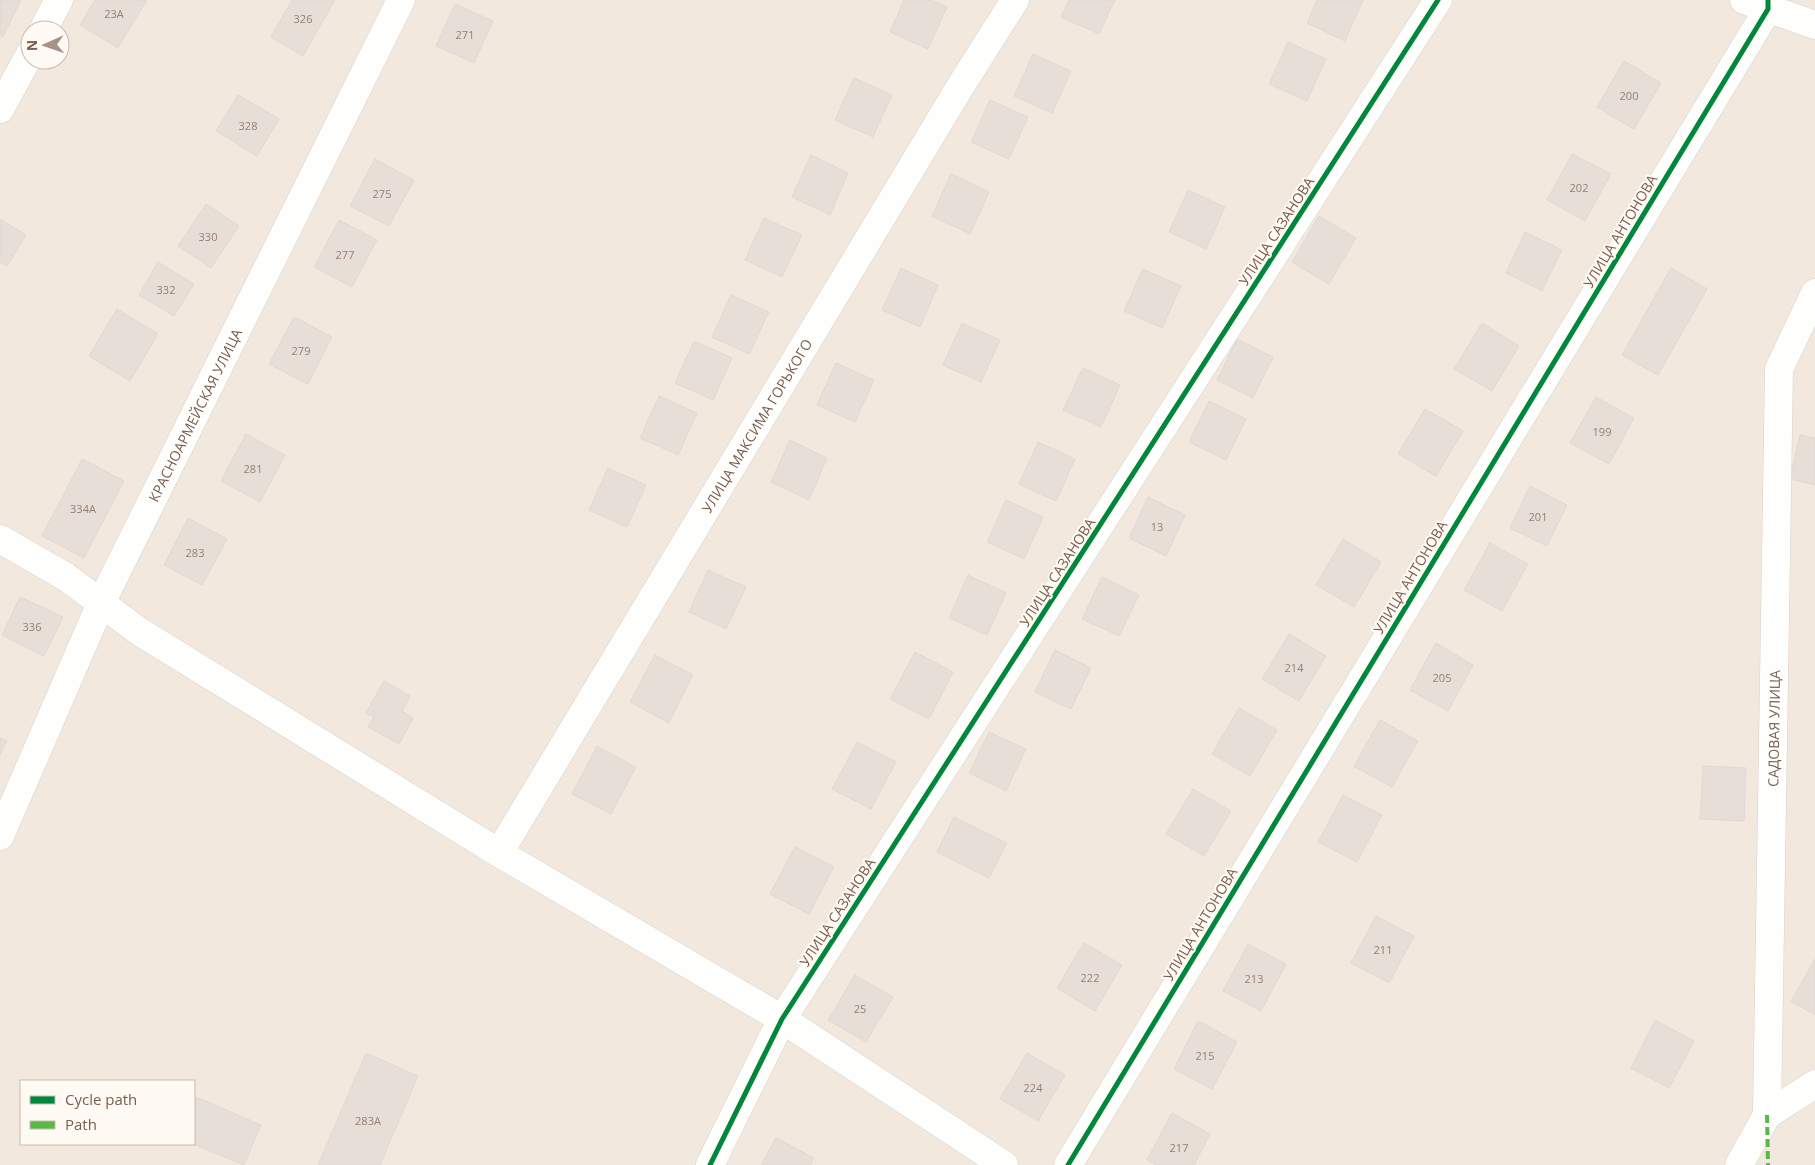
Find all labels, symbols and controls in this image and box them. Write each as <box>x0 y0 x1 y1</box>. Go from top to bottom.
house number: 23А <box>104 6 124 21</box>
house number: 326 <box>294 11 312 26</box>
north arrow <box>20 20 70 70</box>
house number: 271 <box>456 27 474 42</box>
text: N <box>22 39 41 51</box>
house number: 200 <box>1620 88 1638 103</box>
house number: 328 <box>239 118 257 133</box>
street label: УЛИЦА АНТОНОВА <box>1579 171 1661 291</box>
street label: УЛИЦА САЗАНОВА <box>1234 173 1318 289</box>
house number: 202 <box>1570 180 1588 195</box>
house number: 275 <box>373 186 391 201</box>
house number: 330 <box>199 229 217 244</box>
house number: 277 <box>336 247 354 262</box>
house number: 332 <box>157 282 175 297</box>
street label: КРАСНОАРМЕЙСКАЯ УЛИЦА <box>143 325 246 505</box>
street label: УЛИЦА МАКСИМА ГОРЬКОГО <box>697 335 816 516</box>
house number: 279 <box>292 343 310 358</box>
house number: 199 <box>1593 424 1611 439</box>
house number: 281 <box>244 461 262 476</box>
house number: 334А <box>70 501 96 516</box>
house number: 201 <box>1529 509 1547 524</box>
street label: УЛИЦА САЗАНОВА <box>1015 514 1099 630</box>
street label: УЛИЦА АНТОНОВА <box>1369 517 1451 637</box>
house number: 13 <box>1151 519 1163 534</box>
house number: 283 <box>186 545 204 560</box>
house number: 336 <box>23 619 41 634</box>
house number: 214 <box>1285 660 1304 675</box>
house number: 205 <box>1433 670 1451 685</box>
street label: САДОВАЯ УЛИЦА <box>1763 670 1784 787</box>
street label: УЛИЦА САЗАНОВА <box>795 854 879 970</box>
street label: УЛИЦА АНТОНОВА <box>1159 864 1241 984</box>
house number: 211 <box>1374 942 1392 957</box>
house number: 222 <box>1081 970 1099 985</box>
house number: 213 <box>1245 971 1263 986</box>
house number: 25 <box>854 1001 866 1016</box>
house number: 215 <box>1196 1048 1214 1063</box>
legend <box>20 1080 195 1145</box>
house number: 224 <box>1024 1080 1043 1095</box>
text: Cycle path <box>65 1089 137 1109</box>
house number: 283А <box>355 1113 381 1128</box>
text: Path <box>65 1114 97 1134</box>
house number: 217 <box>1170 1140 1188 1155</box>

